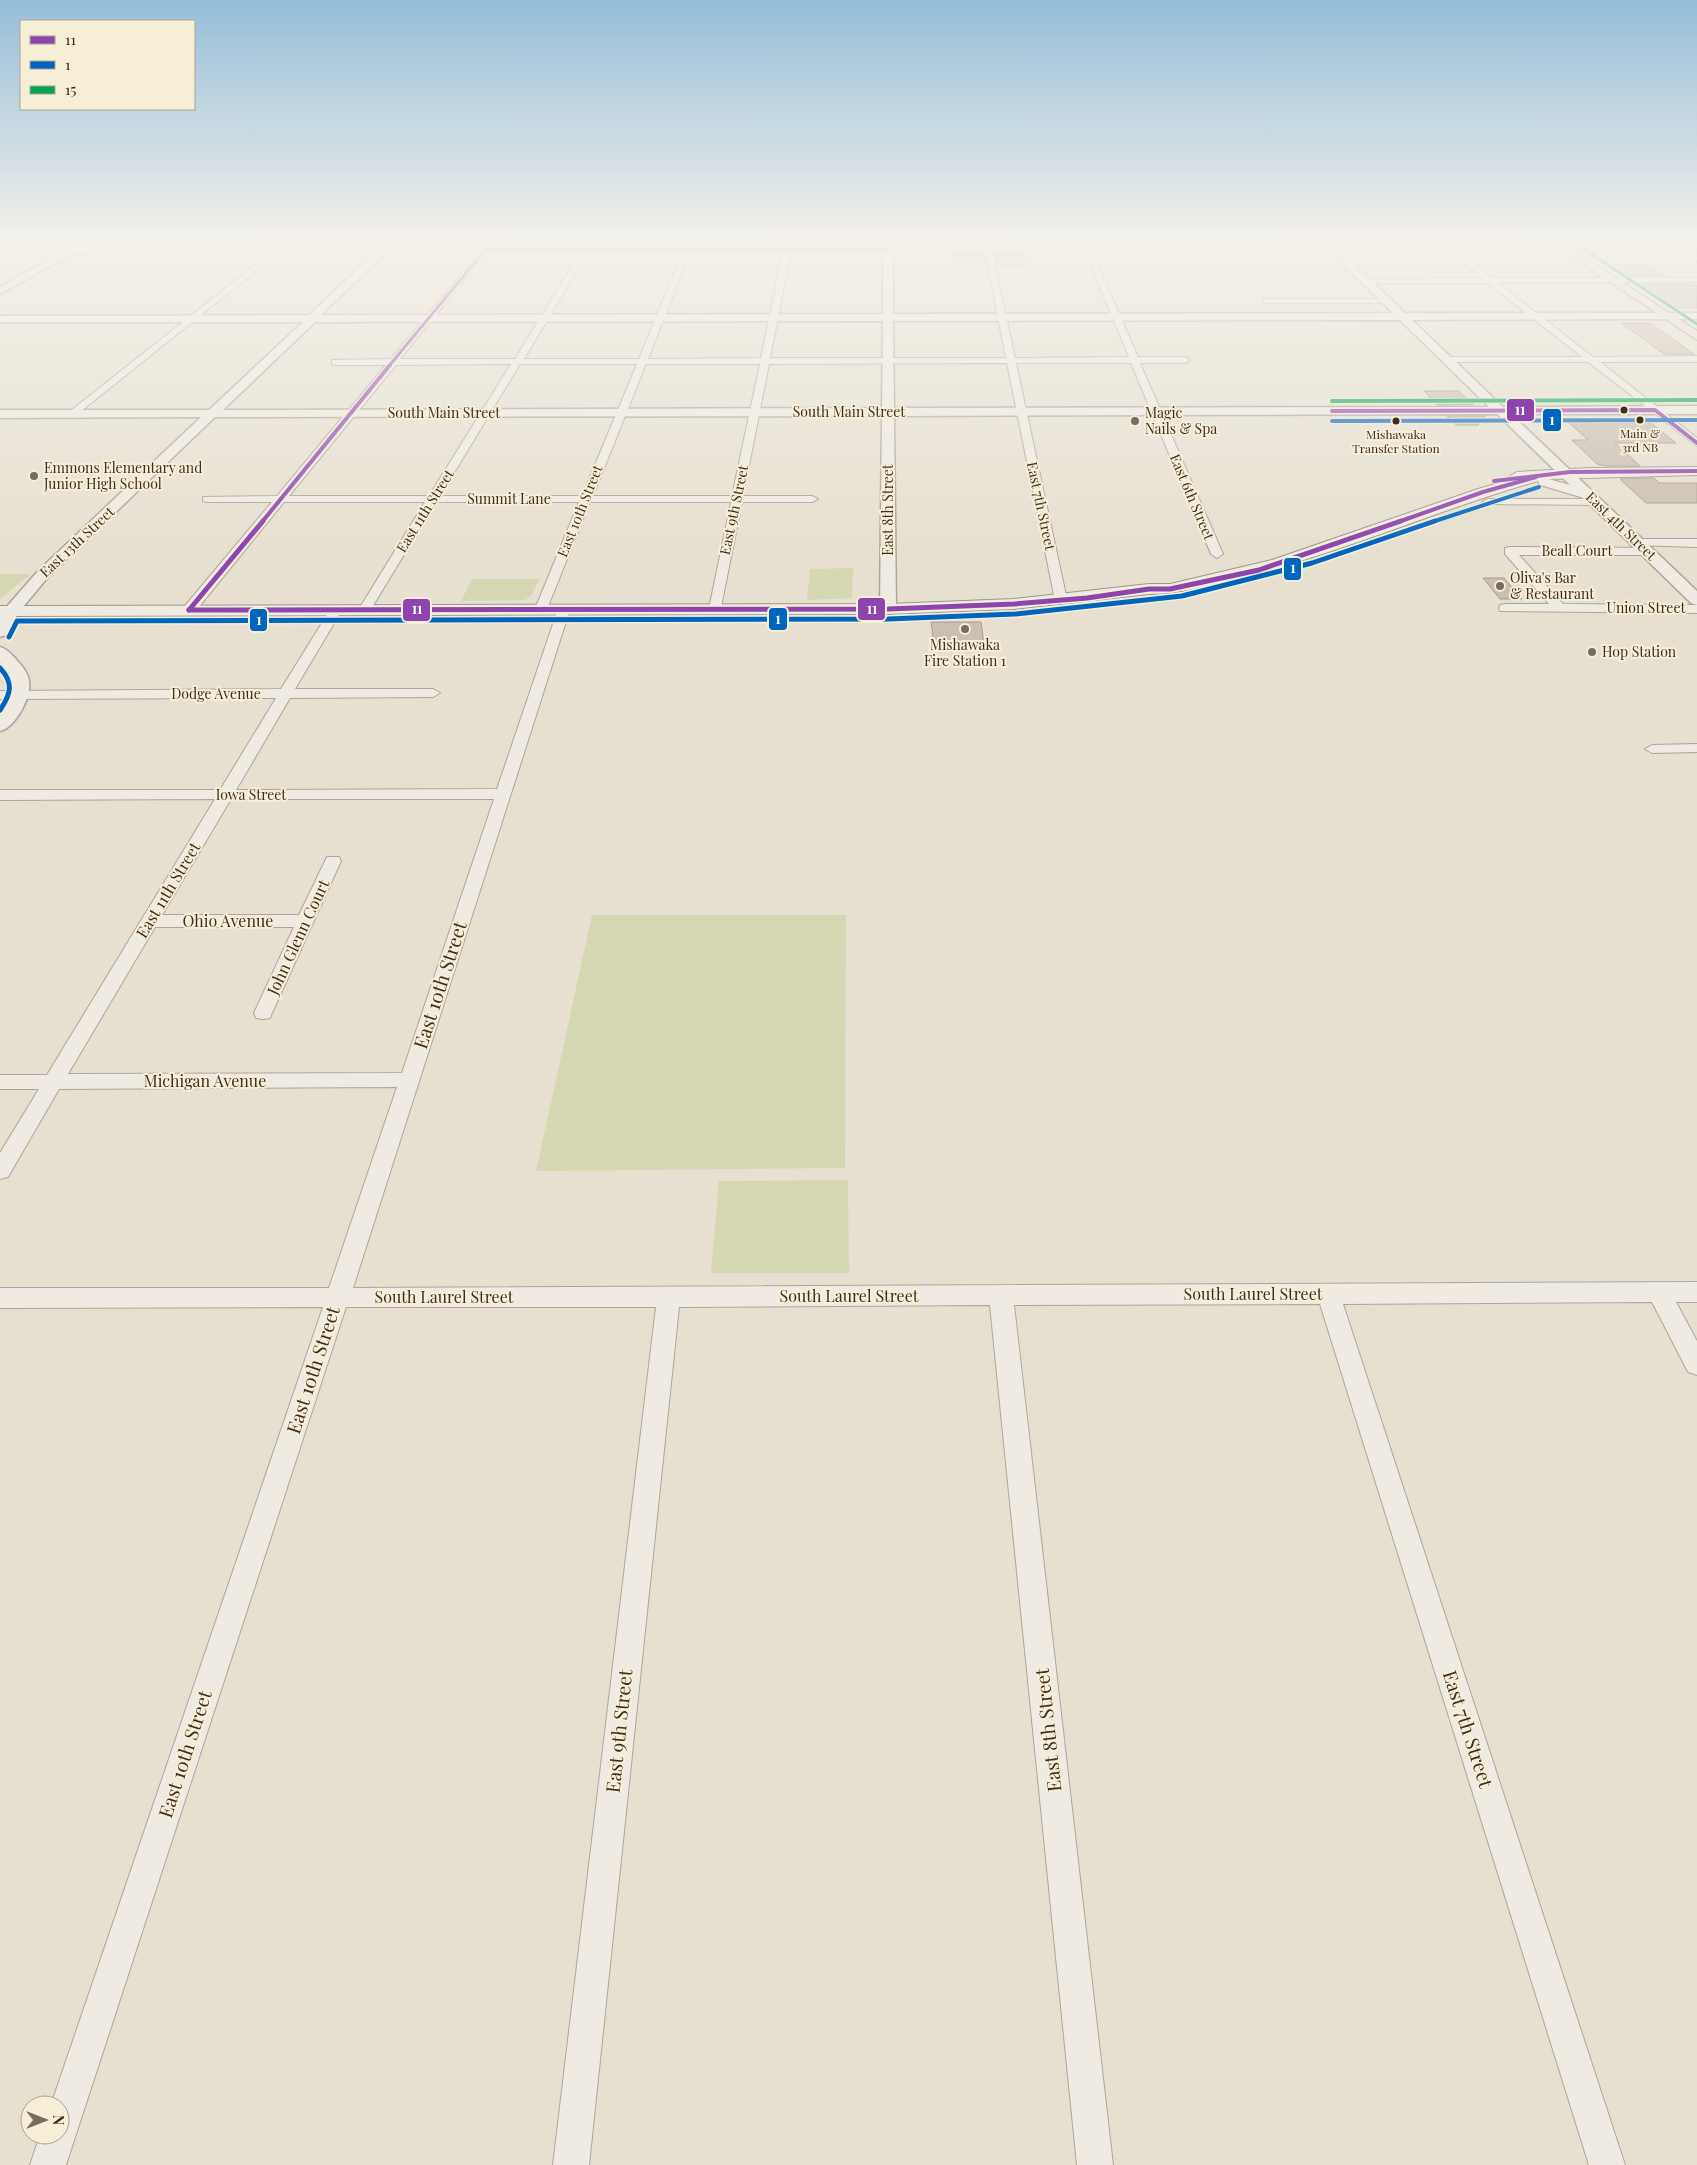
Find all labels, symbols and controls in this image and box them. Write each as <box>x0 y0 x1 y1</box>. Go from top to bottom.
legend <box>20 20 195 110</box>
text: 11 <box>65 29 77 49</box>
text: 1 <box>65 54 71 74</box>
text: 15 <box>65 79 77 99</box>
line badge: 11 <box>1506 398 1535 422</box>
text: 11 <box>1515 400 1525 419</box>
street label: South Main Street <box>793 402 906 421</box>
street label: South Main Street <box>388 403 501 422</box>
place label: Magic Nails & Spa <box>1145 403 1217 438</box>
unlabelled marker <box>1619 405 1629 415</box>
line badge: 1 <box>1542 408 1562 432</box>
text: 1 <box>1549 410 1555 429</box>
marker: Magic Nails & Spa <box>1129 415 1141 427</box>
marker: Main & 3rd NB <box>1635 415 1645 425</box>
marker: Mishawaka Transfer Station <box>1391 416 1401 426</box>
place label: Main & 3rd NB <box>1620 425 1660 455</box>
place label: Mishawaka Transfer Station <box>1352 426 1440 456</box>
street label: East 6th Street <box>1166 451 1219 544</box>
place label: Emmons Elementary and Junior High School <box>43 458 202 493</box>
street label: East 7th Street <box>1023 460 1060 553</box>
street label: East 10th Street <box>552 461 607 560</box>
street label: East 9th Street <box>715 462 753 557</box>
street label: East 8th Street <box>878 463 897 556</box>
street label: East 11th Street <box>391 465 458 556</box>
marker: Emmons Elementary and Junior High School <box>28 470 40 482</box>
street label: East 4th Street <box>1582 487 1661 565</box>
street label: Summit Lane <box>467 489 551 508</box>
street label: East 13th Street <box>35 501 119 581</box>
street label: Beall Court <box>1542 541 1613 560</box>
line badge: 1 <box>1283 557 1302 581</box>
text: 1 <box>1290 558 1296 577</box>
place label: Oliva's Bar & Restaurant <box>1510 568 1595 603</box>
marker: Oliva's Bar & Restaurant <box>1494 580 1506 592</box>
line badge: 11 <box>857 597 886 621</box>
line badge: 11 <box>402 598 431 622</box>
street label: Union Street <box>1607 598 1686 617</box>
text: 11 <box>412 599 422 618</box>
text: 11 <box>867 599 877 618</box>
line badge: 1 <box>768 607 788 631</box>
line badge: 1 <box>249 608 268 632</box>
text: 1 <box>775 609 781 628</box>
text: 1 <box>256 610 262 629</box>
marker: Mishawaka Fire Station 1 <box>959 623 971 635</box>
place label: Mishawaka Fire Station 1 <box>924 635 1006 670</box>
place label: Hop Station <box>1602 642 1677 661</box>
marker: Hop Station <box>1586 646 1598 658</box>
street label: Dodge Avenue <box>171 684 261 703</box>
street label: Iowa Street <box>216 785 287 804</box>
street label: East 11th Street <box>131 838 205 941</box>
street label: John Glenn Court <box>261 875 334 999</box>
street label: Ohio Avenue <box>183 910 273 931</box>
street label: East 10th Street <box>406 917 472 1052</box>
street label: Michigan Avenue <box>144 1070 266 1091</box>
street label: South Laurel Street <box>1184 1283 1323 1304</box>
street label: South Laurel Street <box>780 1285 919 1306</box>
street label: South Laurel Street <box>375 1286 514 1307</box>
street label: East 10th Street <box>279 1302 345 1437</box>
street label: East 8th Street <box>1028 1667 1066 1793</box>
street label: East 7th Street <box>1438 1667 1500 1791</box>
street label: East 9th Street <box>599 1668 637 1794</box>
street label: East 10th Street <box>151 1686 217 1821</box>
north arrow <box>20 2095 70 2145</box>
text: N <box>49 2115 68 2125</box>

